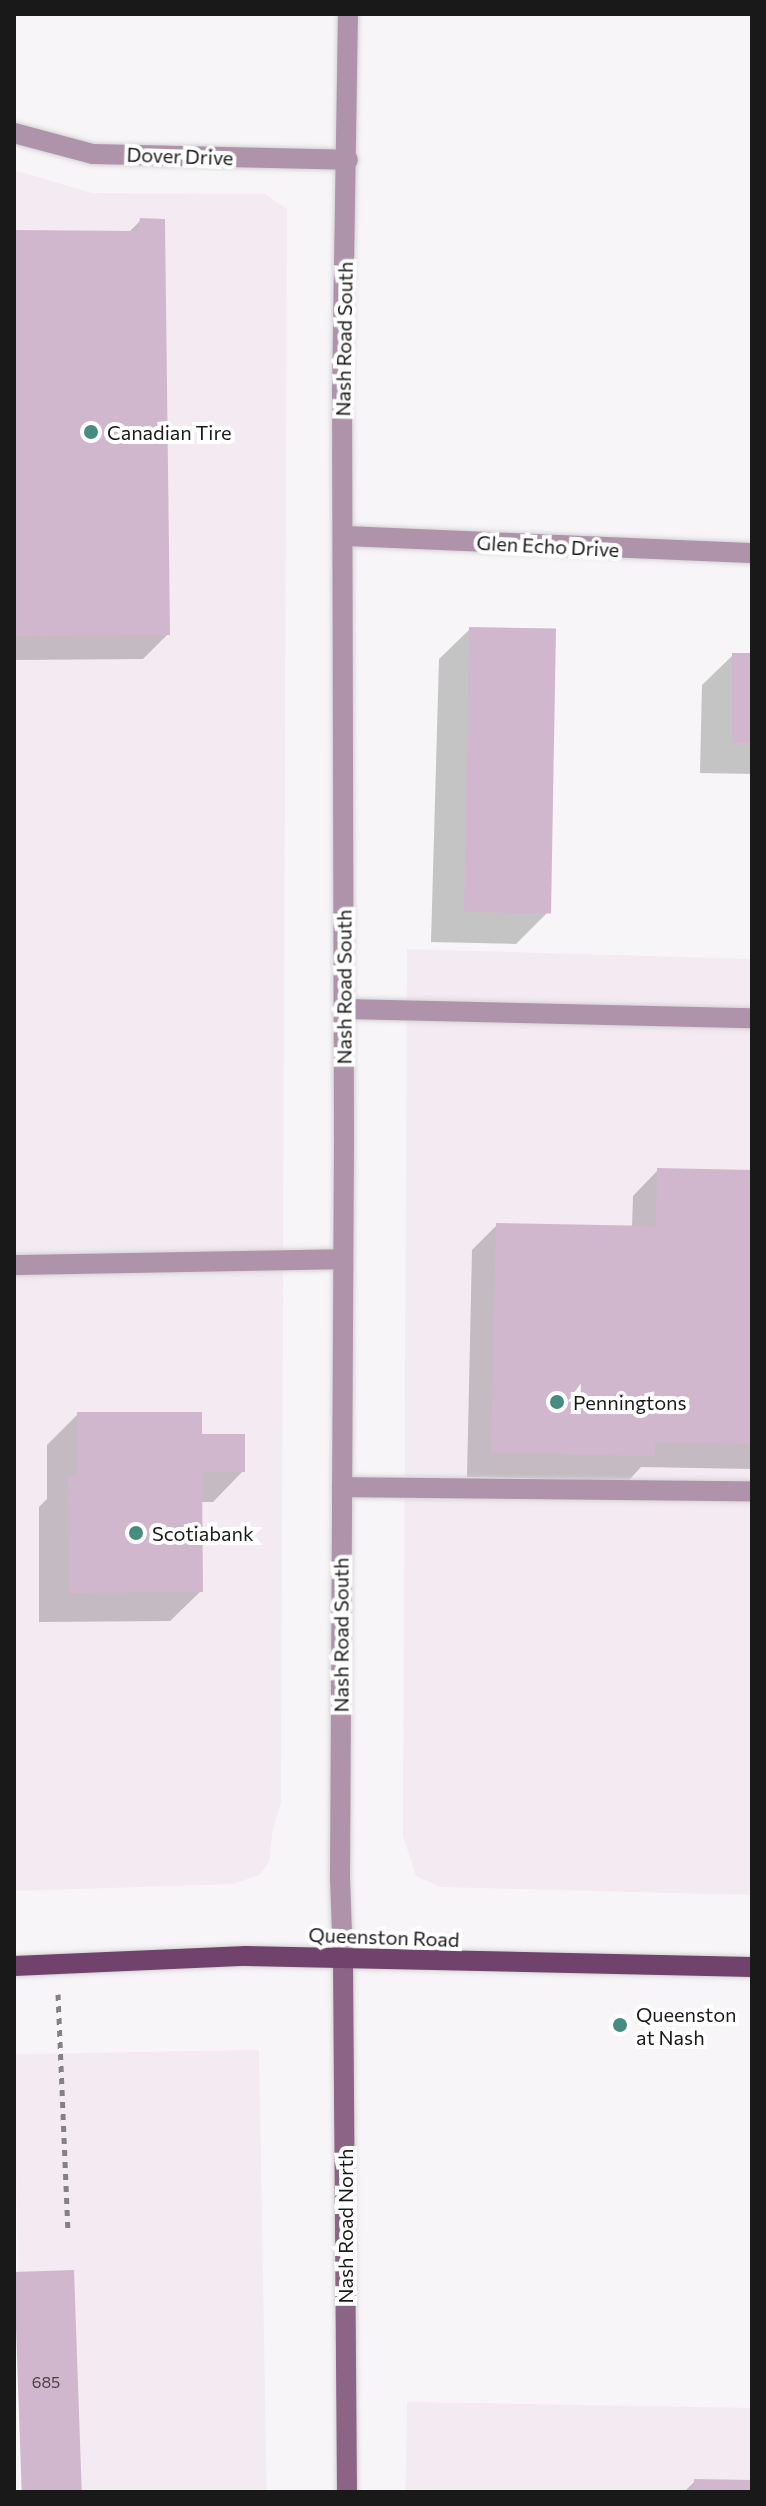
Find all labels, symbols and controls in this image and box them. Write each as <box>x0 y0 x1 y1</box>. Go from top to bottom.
street label: Dover Drive <box>126 142 234 170</box>
street label: Nash Road South <box>331 261 357 417</box>
place label: Canadian Tire <box>107 420 232 444</box>
marker: Canadian Tire <box>82 423 100 441</box>
street label: Glen Echo Drive <box>476 530 620 562</box>
street label: Nash Road South <box>332 910 356 1064</box>
place label: Penningtons <box>573 1390 687 1414</box>
marker: Penningtons <box>548 1393 566 1411</box>
place label: Scotiabank <box>152 1521 254 1545</box>
marker: Scotiabank <box>127 1524 145 1542</box>
street label: Nash Road South <box>329 1558 353 1712</box>
street label: Queenston Road <box>308 1922 460 1952</box>
place label: Queenston at Nash <box>636 2002 737 2049</box>
marker: Queenston at Nash <box>611 2016 629 2034</box>
street label: Nash Road North <box>333 2148 357 2304</box>
house number: 685 <box>32 2372 60 2392</box>

